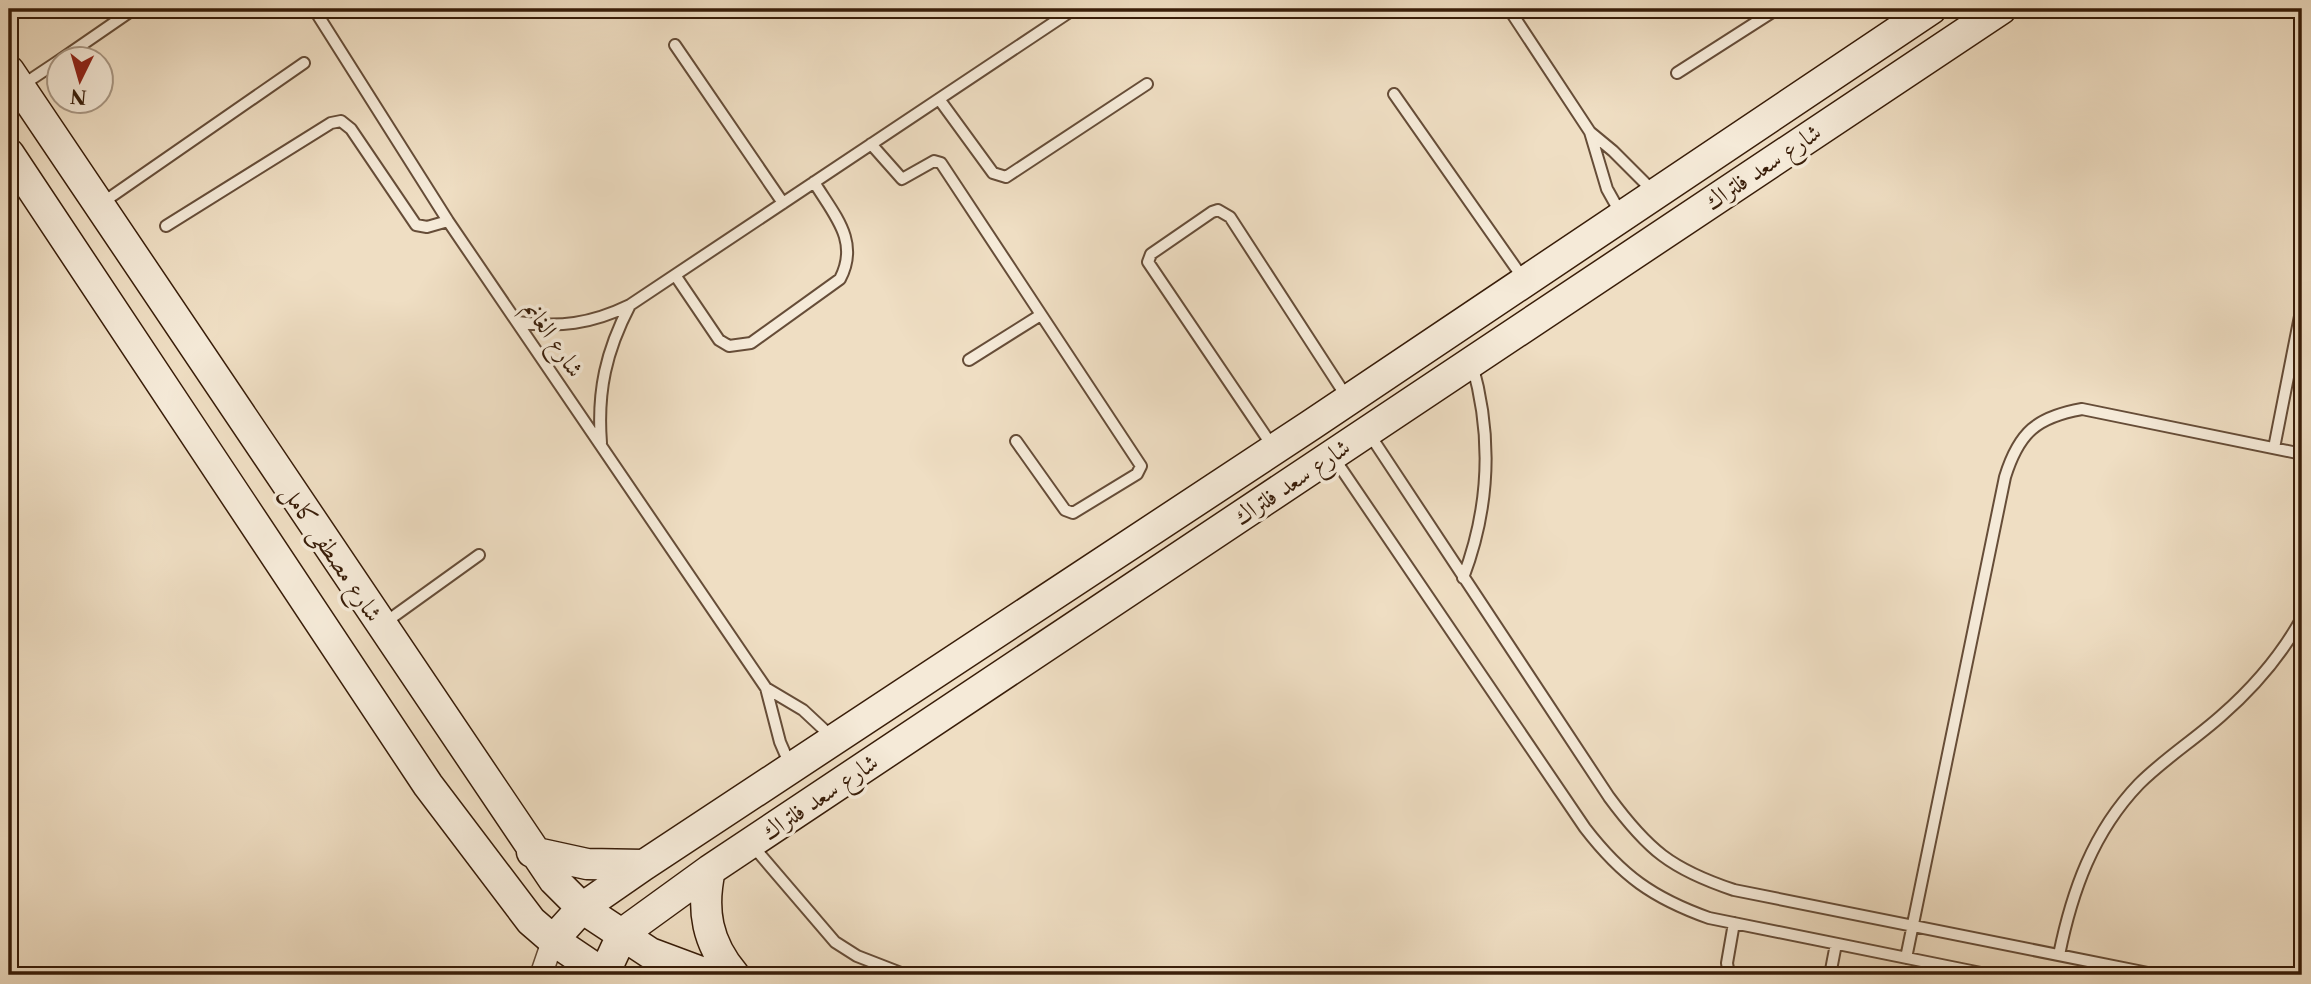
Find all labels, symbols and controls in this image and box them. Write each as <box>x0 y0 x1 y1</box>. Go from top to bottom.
north arrow <box>46 46 116 116</box>
text: N <box>69 84 88 109</box>
street label: شارع سعد فلتراك <box>1699 117 1830 221</box>
street label: شارع الغانم <box>513 295 590 386</box>
street label: شارع سعد فلتراك <box>1228 432 1359 536</box>
street label: شارع مصطفى كامل <box>271 479 389 630</box>
street label: شارع سعد فلتراك <box>756 747 887 851</box>

